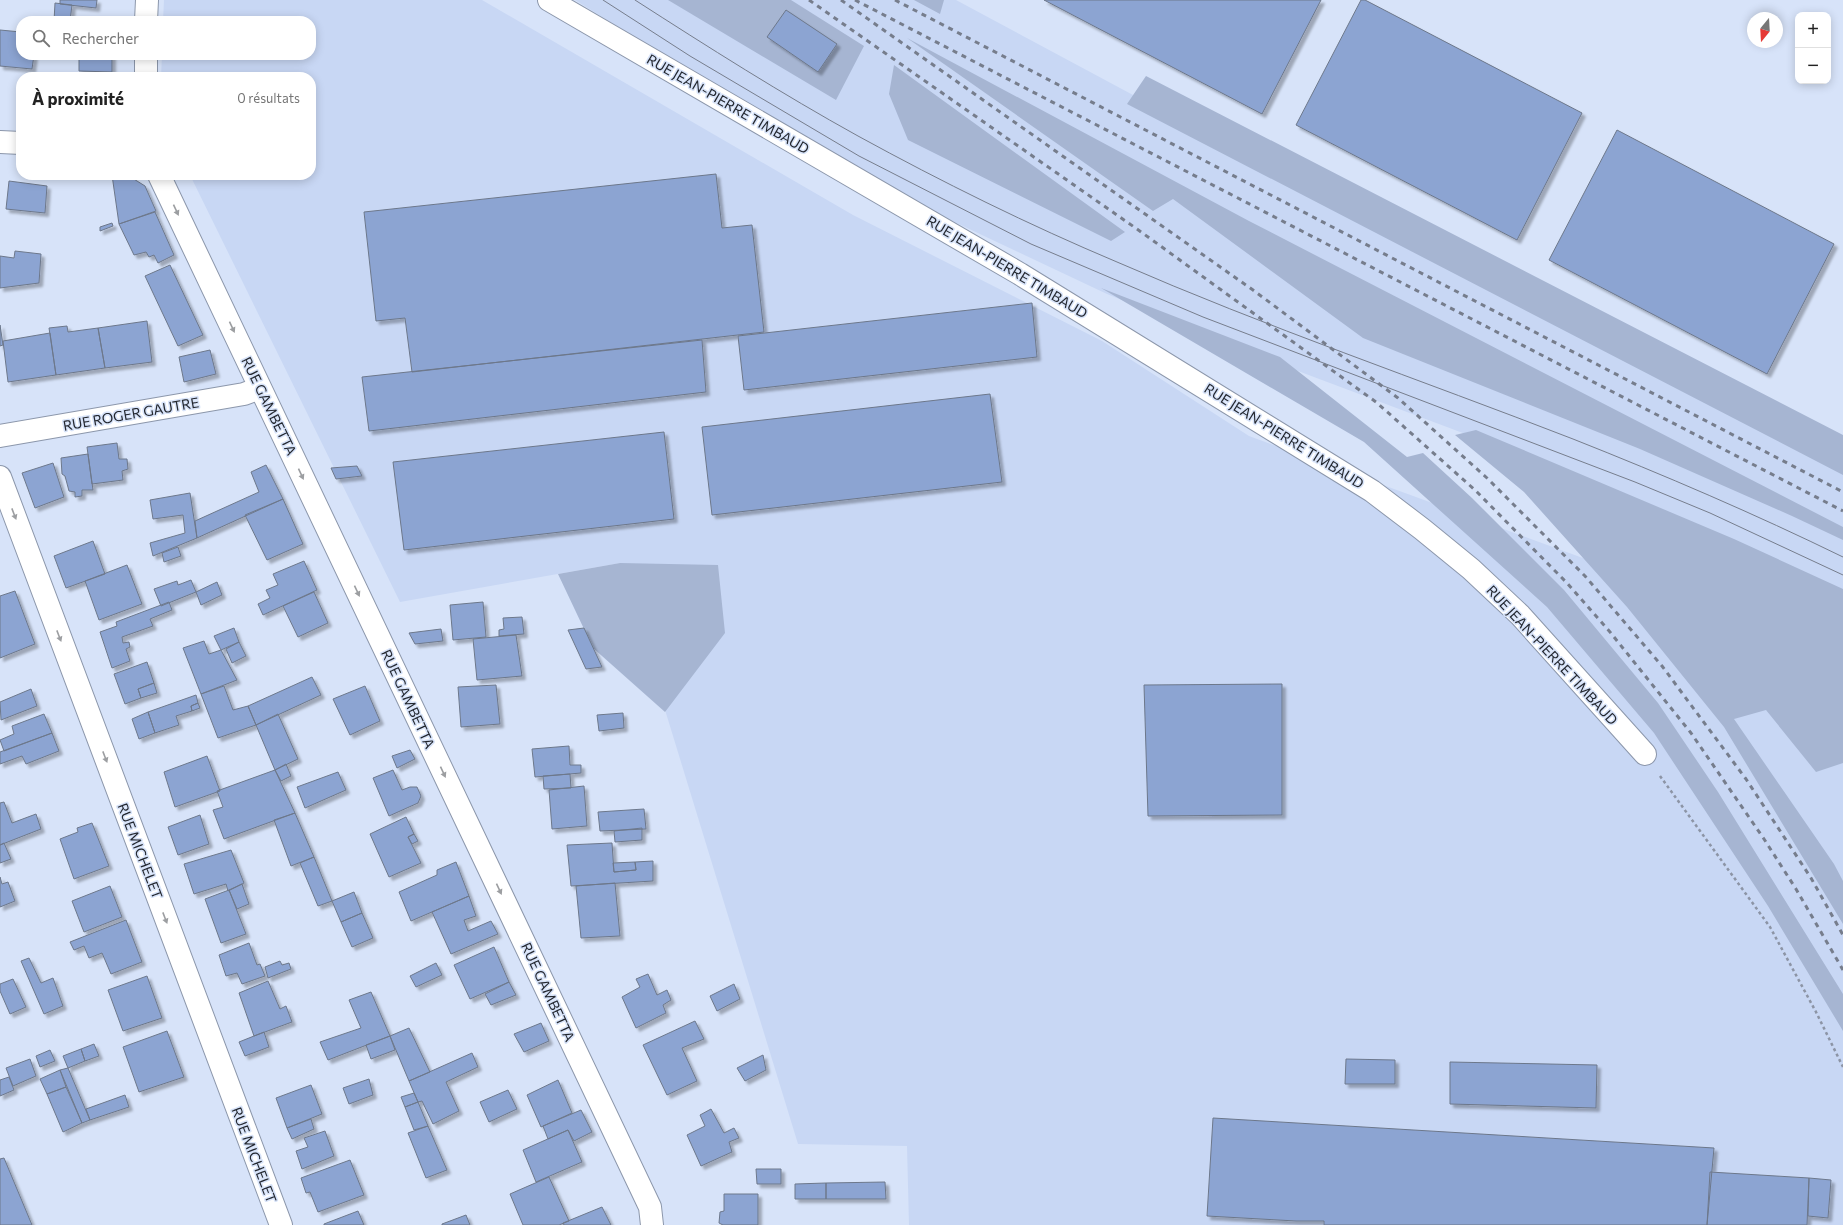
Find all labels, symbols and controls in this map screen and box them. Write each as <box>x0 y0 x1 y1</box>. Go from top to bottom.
north arrow <box>1747 12 1783 48</box>
map controls <box>1795 12 1831 84</box>
button: + <box>1795 12 1831 48</box>
search box <box>16 16 316 60</box>
icon: search <box>30 27 52 49</box>
text: Rechercher <box>62 29 139 47</box>
button: − <box>1795 48 1831 84</box>
street label: RUE JEAN-PIERRE TIMBAUD <box>644 50 812 157</box>
text: À proximité <box>32 88 124 109</box>
text: 0 résultats <box>237 90 300 106</box>
one-way arrow <box>173 204 179 215</box>
street label: RUE JEAN-PIERRE TIMBAUD <box>924 212 1091 321</box>
one-way arrow <box>229 322 235 333</box>
street label: RUE GAMBETTA <box>238 354 301 458</box>
street label: RUE JEAN-PIERRE TIMBAUD <box>1201 379 1367 492</box>
street label: RUE ROGER GAUTRE <box>62 393 200 434</box>
one-way arrow <box>298 468 304 479</box>
one-way arrow <box>11 508 17 520</box>
street label: RUE JEAN-PIERRE TIMBAUD <box>1483 581 1622 728</box>
one-way arrow <box>354 586 360 597</box>
one-way arrow <box>57 630 63 642</box>
street label: RUE GAMBETTA <box>378 647 439 751</box>
one-way arrow <box>102 752 108 764</box>
one-way arrow <box>440 766 446 778</box>
street label: RUE MICHELET <box>114 800 167 901</box>
one-way arrow <box>496 884 502 895</box>
one-way arrow <box>163 913 169 925</box>
street label: RUE GAMBETTA <box>518 940 579 1044</box>
street label: RUE MICHELET <box>228 1104 281 1205</box>

